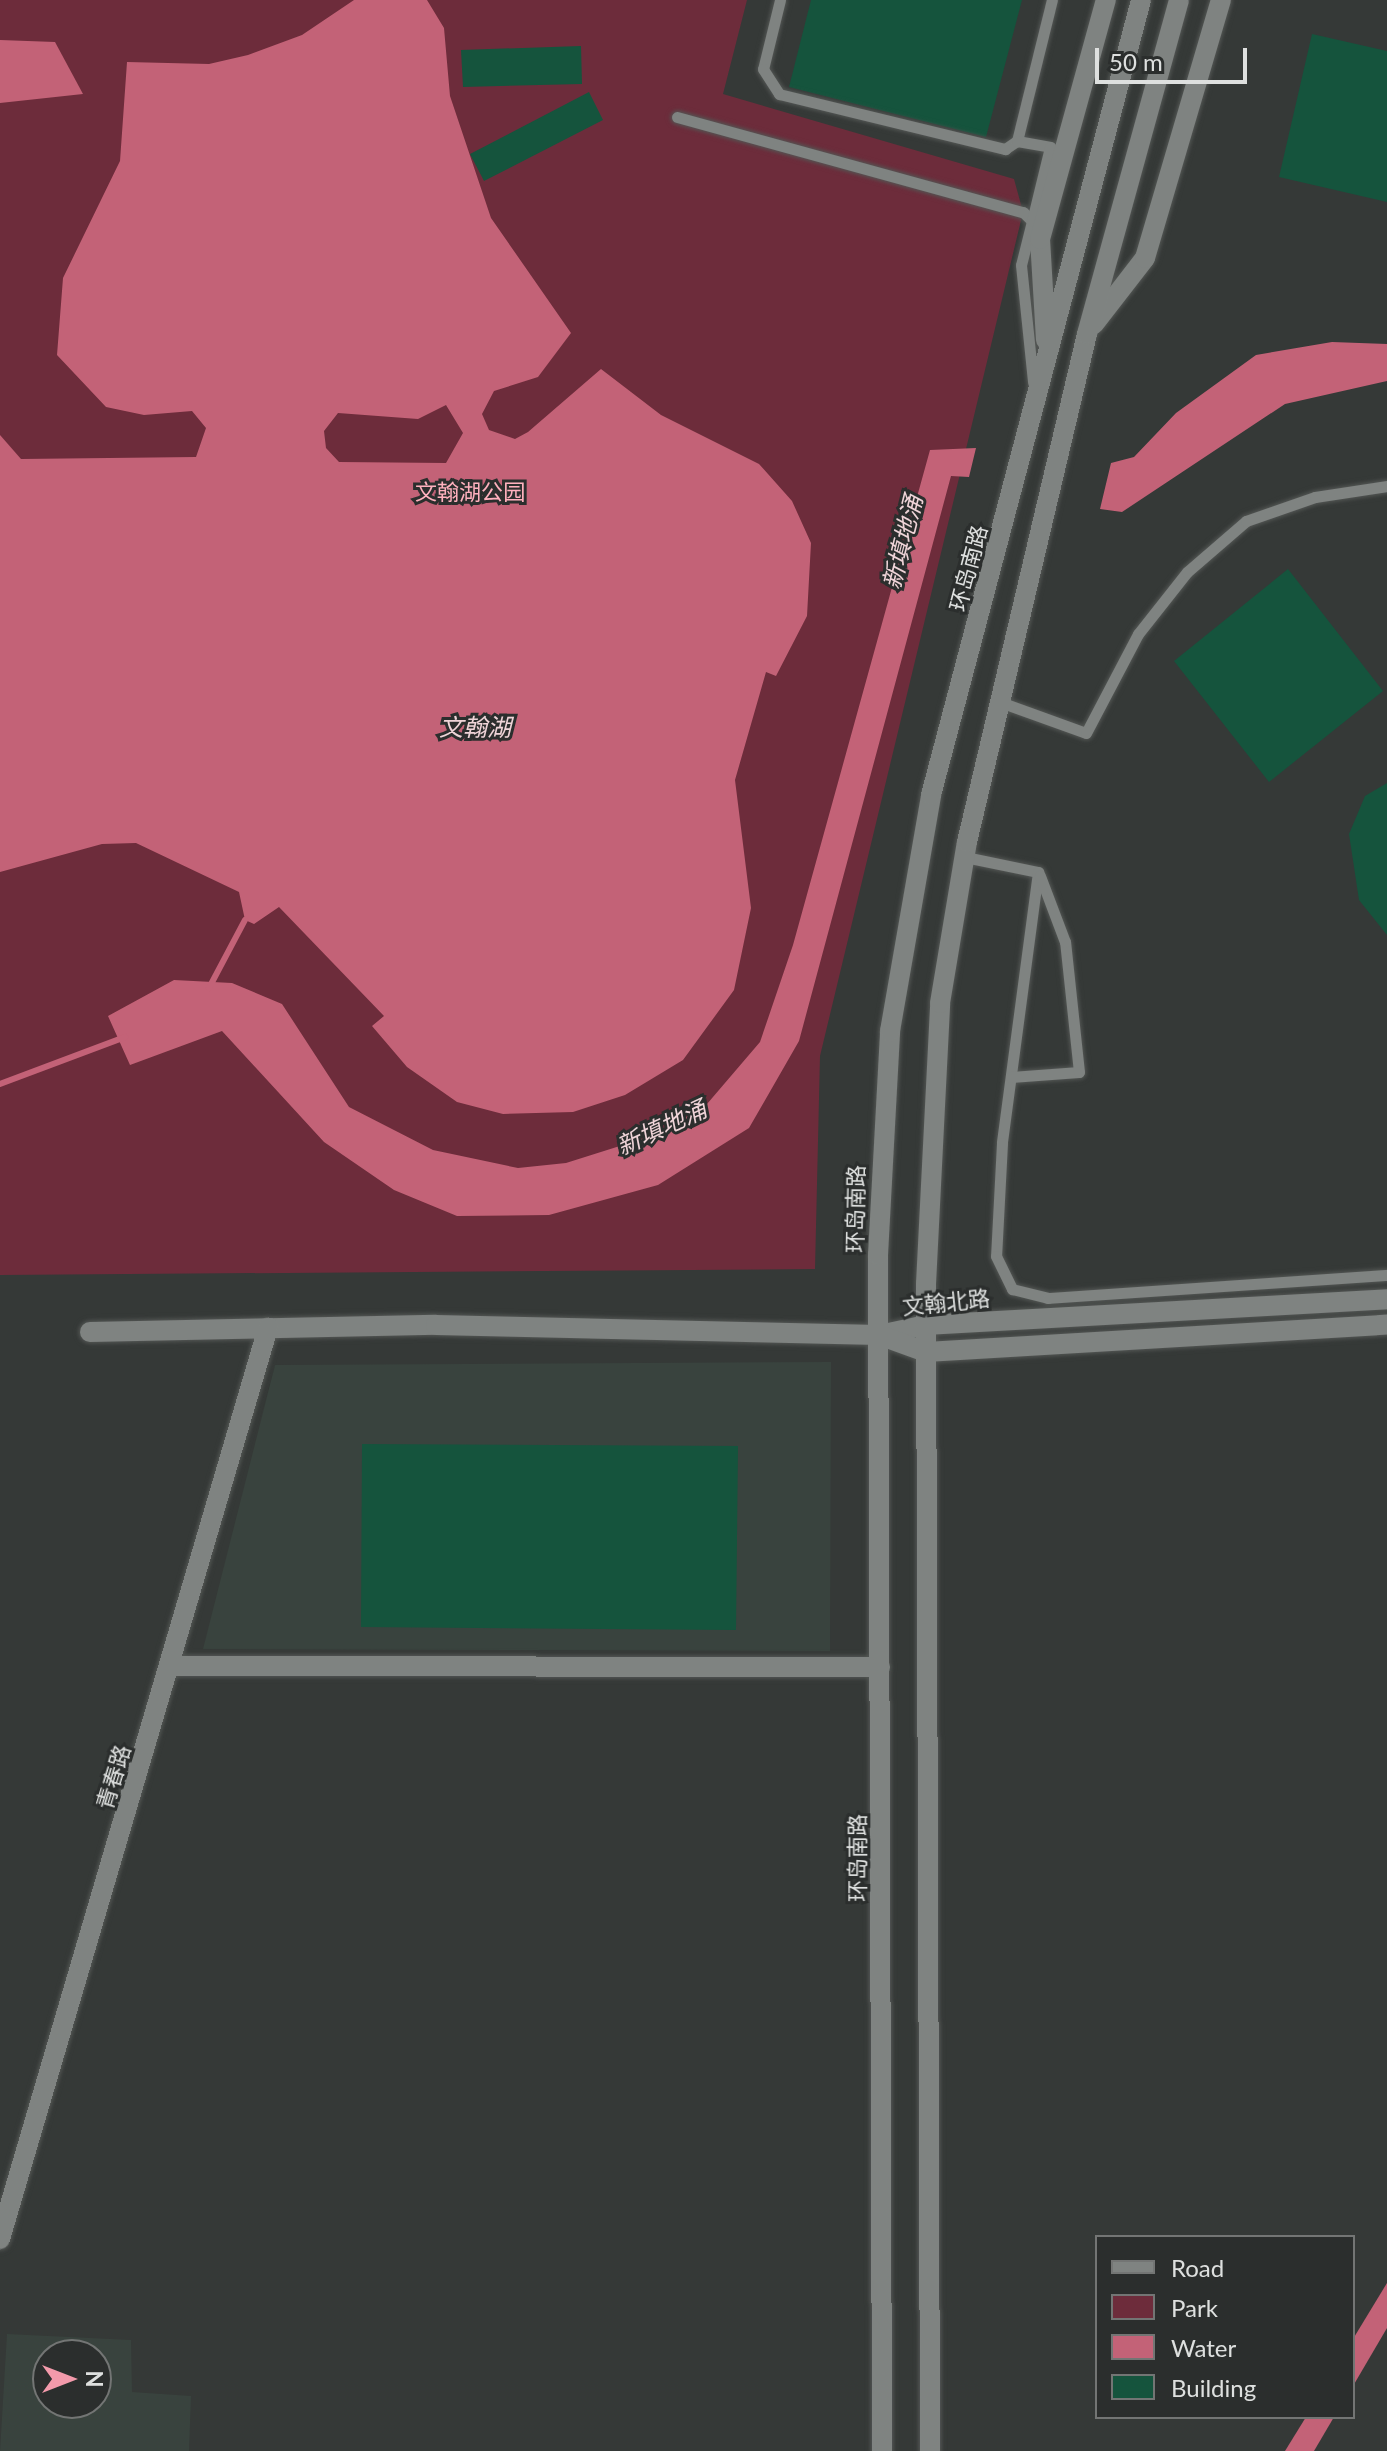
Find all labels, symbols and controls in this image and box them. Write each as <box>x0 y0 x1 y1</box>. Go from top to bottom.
scale bar <box>1099 32 1251 82</box>
text: 50 m <box>1109 47 1163 76</box>
park label: 文翰湖公园 <box>415 479 525 505</box>
water label: 新填地涌 <box>876 492 928 592</box>
street label: 环岛南路 <box>944 522 992 614</box>
water label: 文翰湖 <box>439 713 511 741</box>
water label: 新填地涌 <box>611 1094 711 1160</box>
street label: 环岛南路 <box>841 1165 869 1253</box>
street label: 文翰北路 <box>901 1284 991 1320</box>
street label: 青春路 <box>91 1742 135 1812</box>
street label: 环岛南路 <box>844 1814 870 1902</box>
legend <box>1095 2235 1355 2419</box>
text: Road <box>1171 2253 1224 2282</box>
text: Park <box>1171 2293 1218 2322</box>
text: Water <box>1171 2333 1236 2362</box>
north arrow <box>32 2339 112 2419</box>
text: N <box>81 2371 108 2387</box>
text: Building <box>1171 2373 1256 2402</box>

